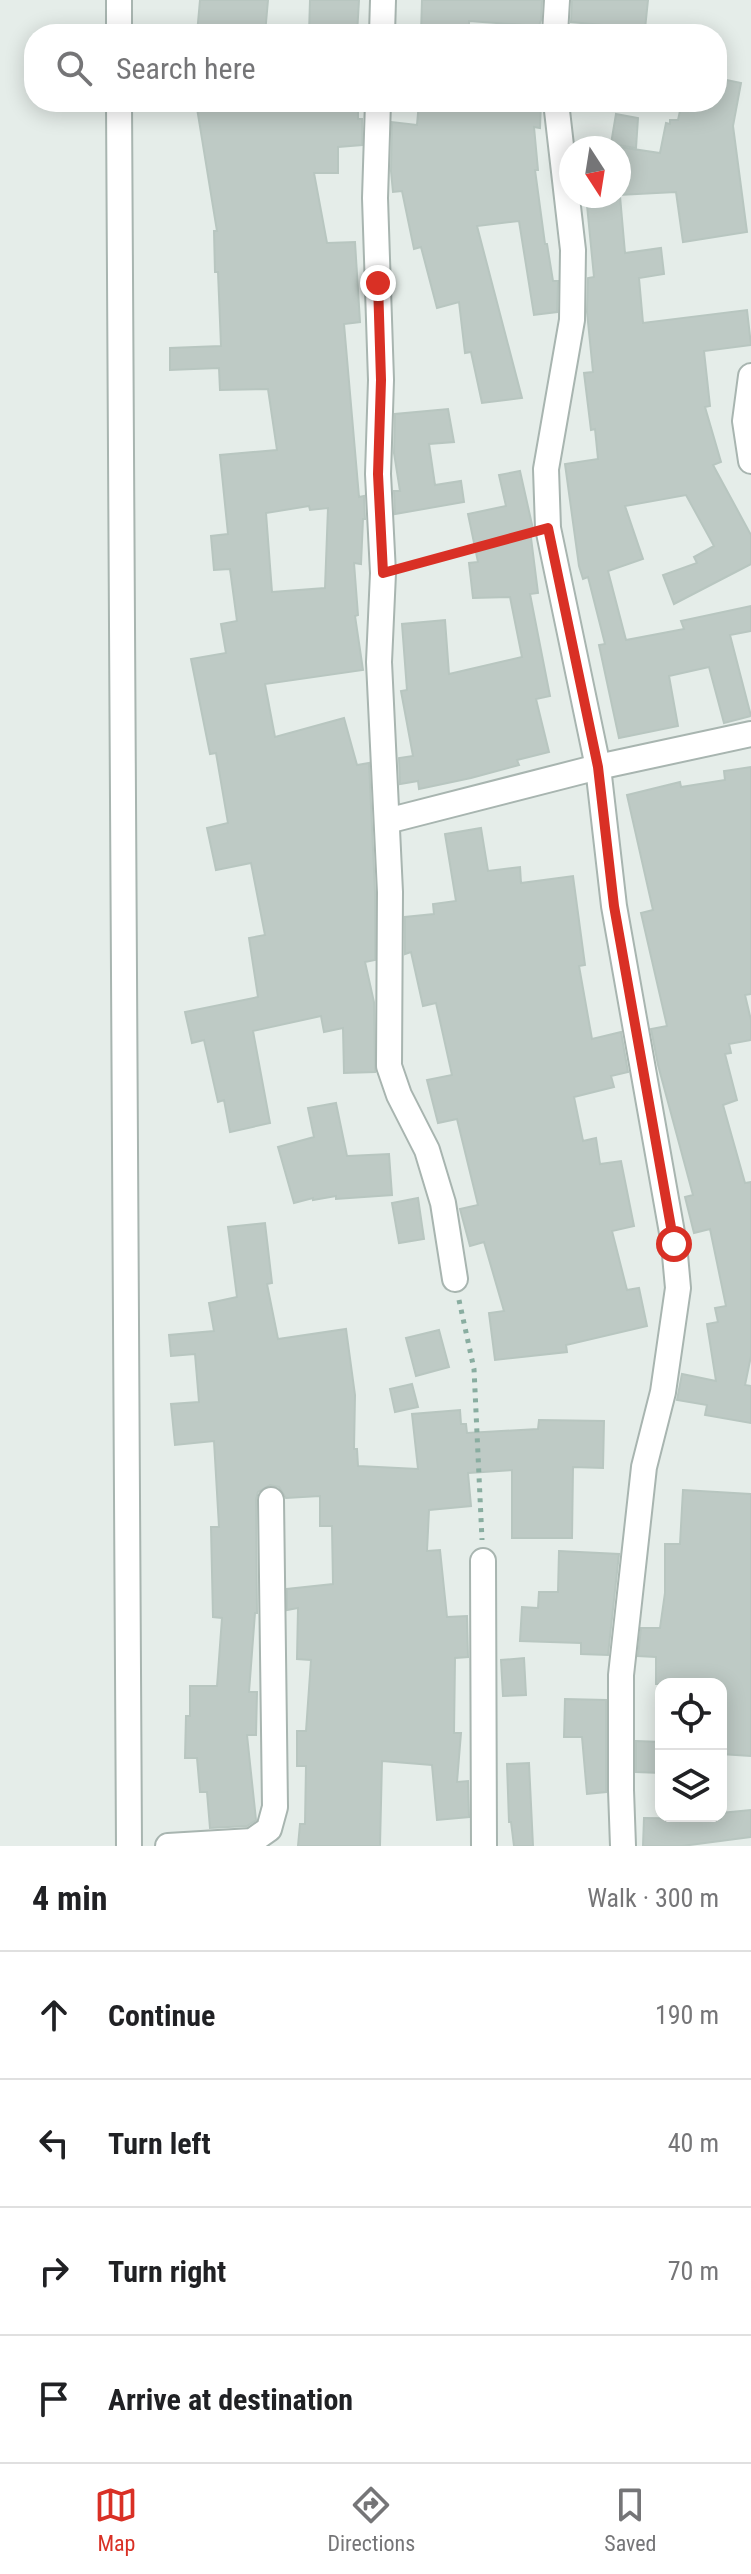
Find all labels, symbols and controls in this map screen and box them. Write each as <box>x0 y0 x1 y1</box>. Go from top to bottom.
search box <box>24 24 727 112</box>
icon: search <box>52 46 96 90</box>
text: Search here <box>116 51 256 86</box>
north arrow <box>559 136 631 208</box>
route end <box>360 265 396 301</box>
route start <box>656 1226 692 1262</box>
map controls <box>655 1678 727 1822</box>
button: locate <box>655 1678 727 1750</box>
button: layers <box>655 1750 727 1822</box>
text: 4 min <box>32 1878 108 1918</box>
text: Walk · 300 m <box>587 1883 719 1913</box>
icon: ahead <box>32 1993 76 2037</box>
text: Continue <box>108 1998 215 2033</box>
text: 190 m <box>655 2000 719 2030</box>
icon: left <box>32 2121 76 2165</box>
text: Turn left <box>108 2126 211 2161</box>
text: 40 m <box>668 2128 719 2158</box>
icon: right <box>32 2249 76 2293</box>
text: Turn right <box>108 2254 226 2289</box>
text: 70 m <box>668 2256 719 2286</box>
icon: arrive <box>32 2377 76 2421</box>
text: Arrive at destination <box>108 2382 353 2417</box>
tab: Map <box>94 2483 138 2556</box>
tab: Directions <box>327 2483 415 2556</box>
tab: Saved <box>604 2483 657 2556</box>

